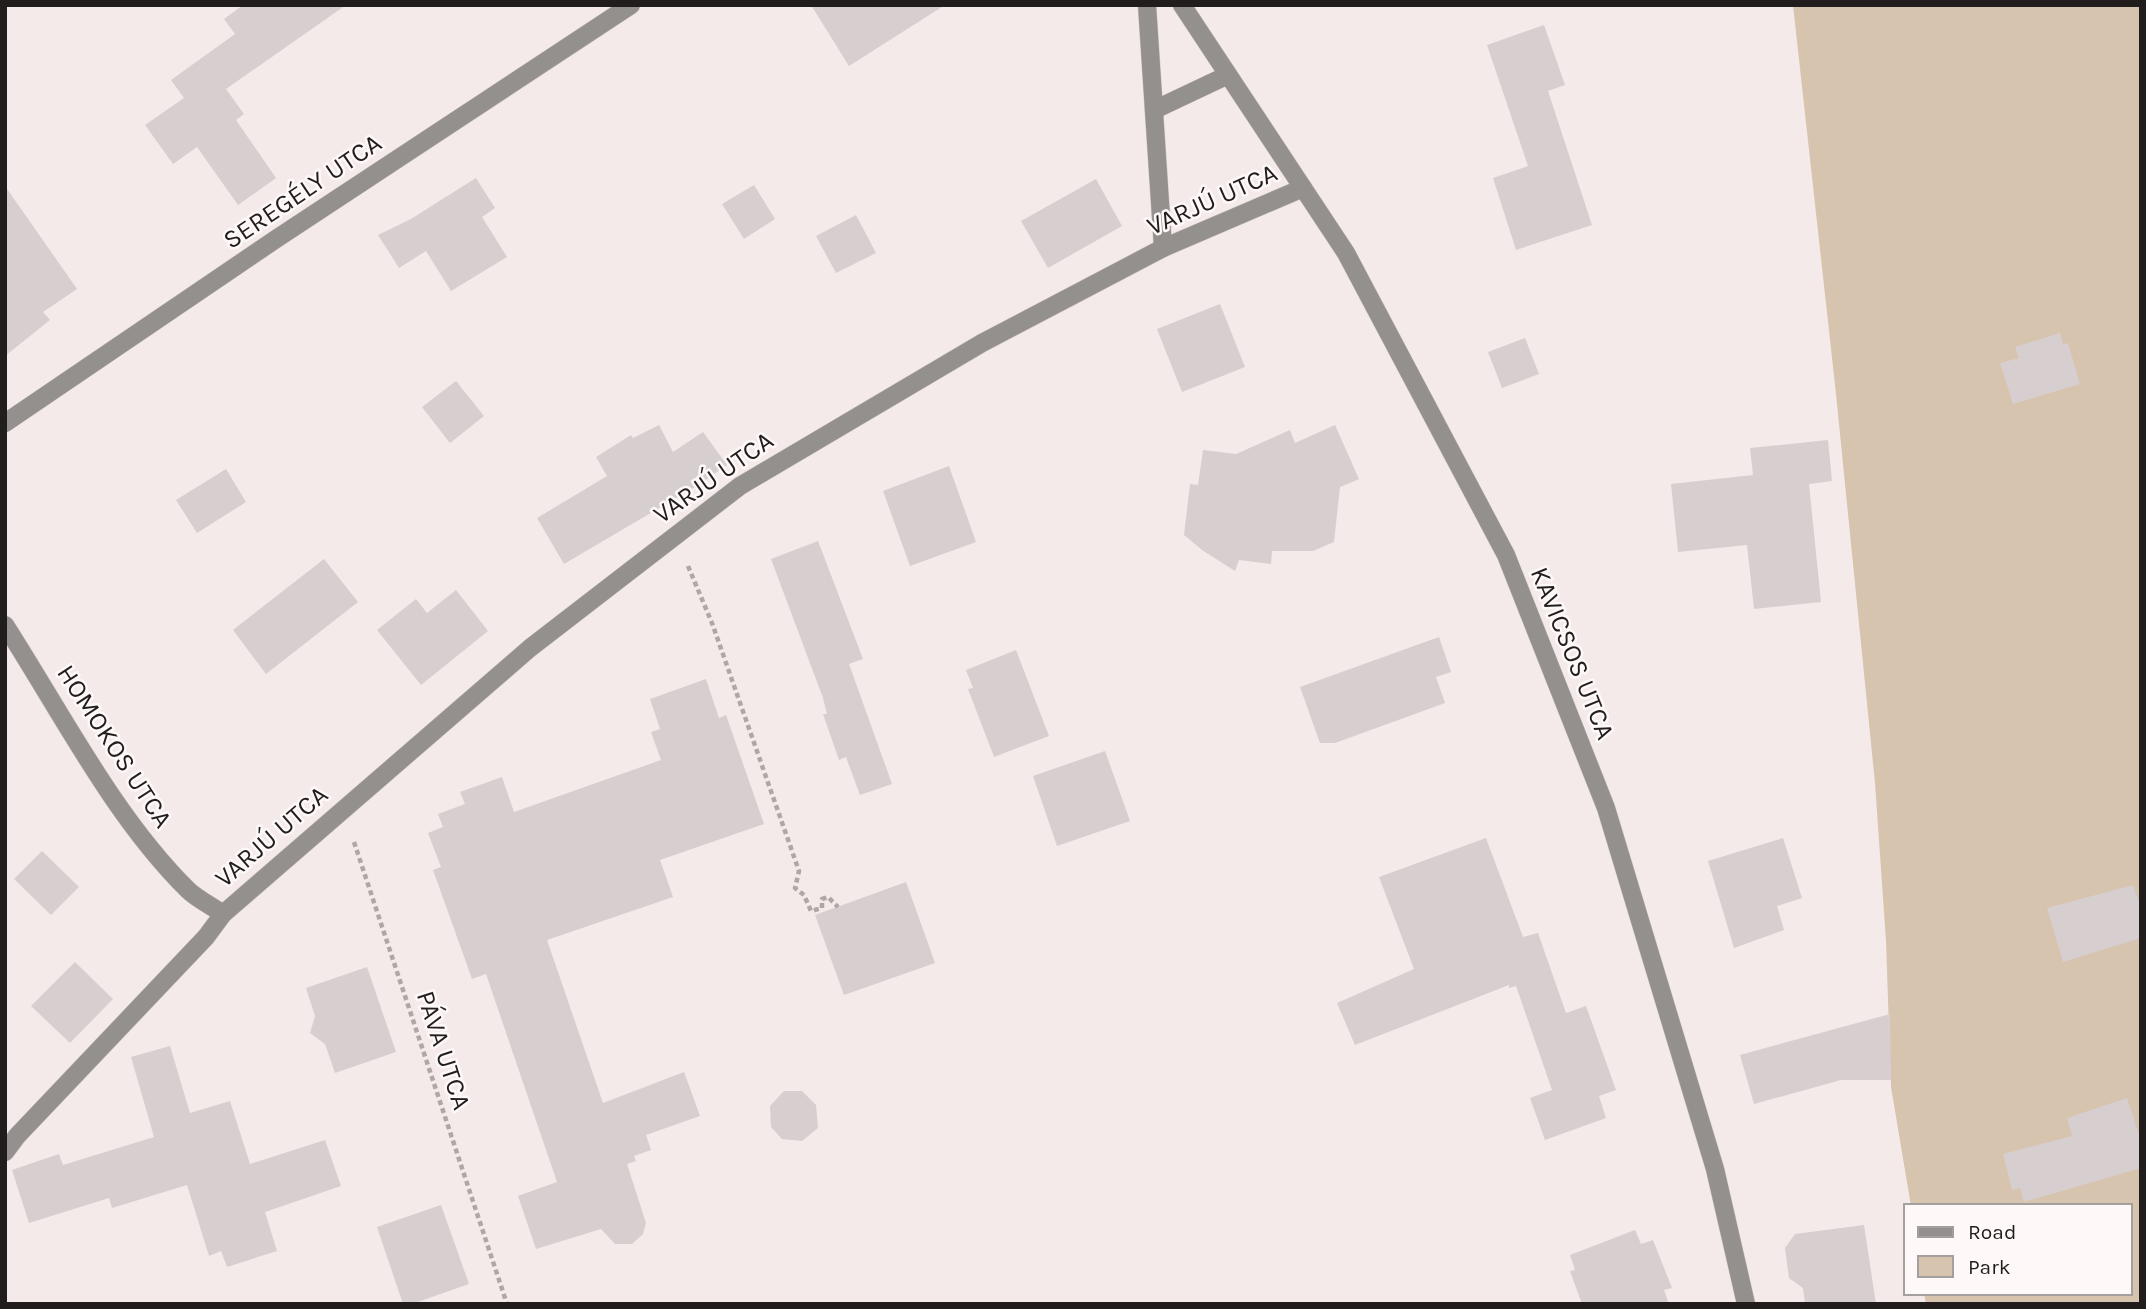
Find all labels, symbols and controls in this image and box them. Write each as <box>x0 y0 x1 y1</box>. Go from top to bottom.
street label: SEREGÉLY UTCA <box>217 126 387 256</box>
street label: VARJÚ UTCA <box>1142 156 1282 242</box>
street label: VARJÚ UTCA <box>647 424 779 530</box>
street label: KAVICSOS UTCA <box>1524 562 1621 744</box>
street label: HOMOKOS UTCA <box>50 659 179 834</box>
street label: VARJÚ UTCA <box>208 778 334 894</box>
street label: PÁVA UTCA <box>410 986 478 1114</box>
legend <box>1904 1204 2132 1295</box>
text: Road <box>1968 1220 2016 1244</box>
text: Park <box>1968 1255 2011 1279</box>

